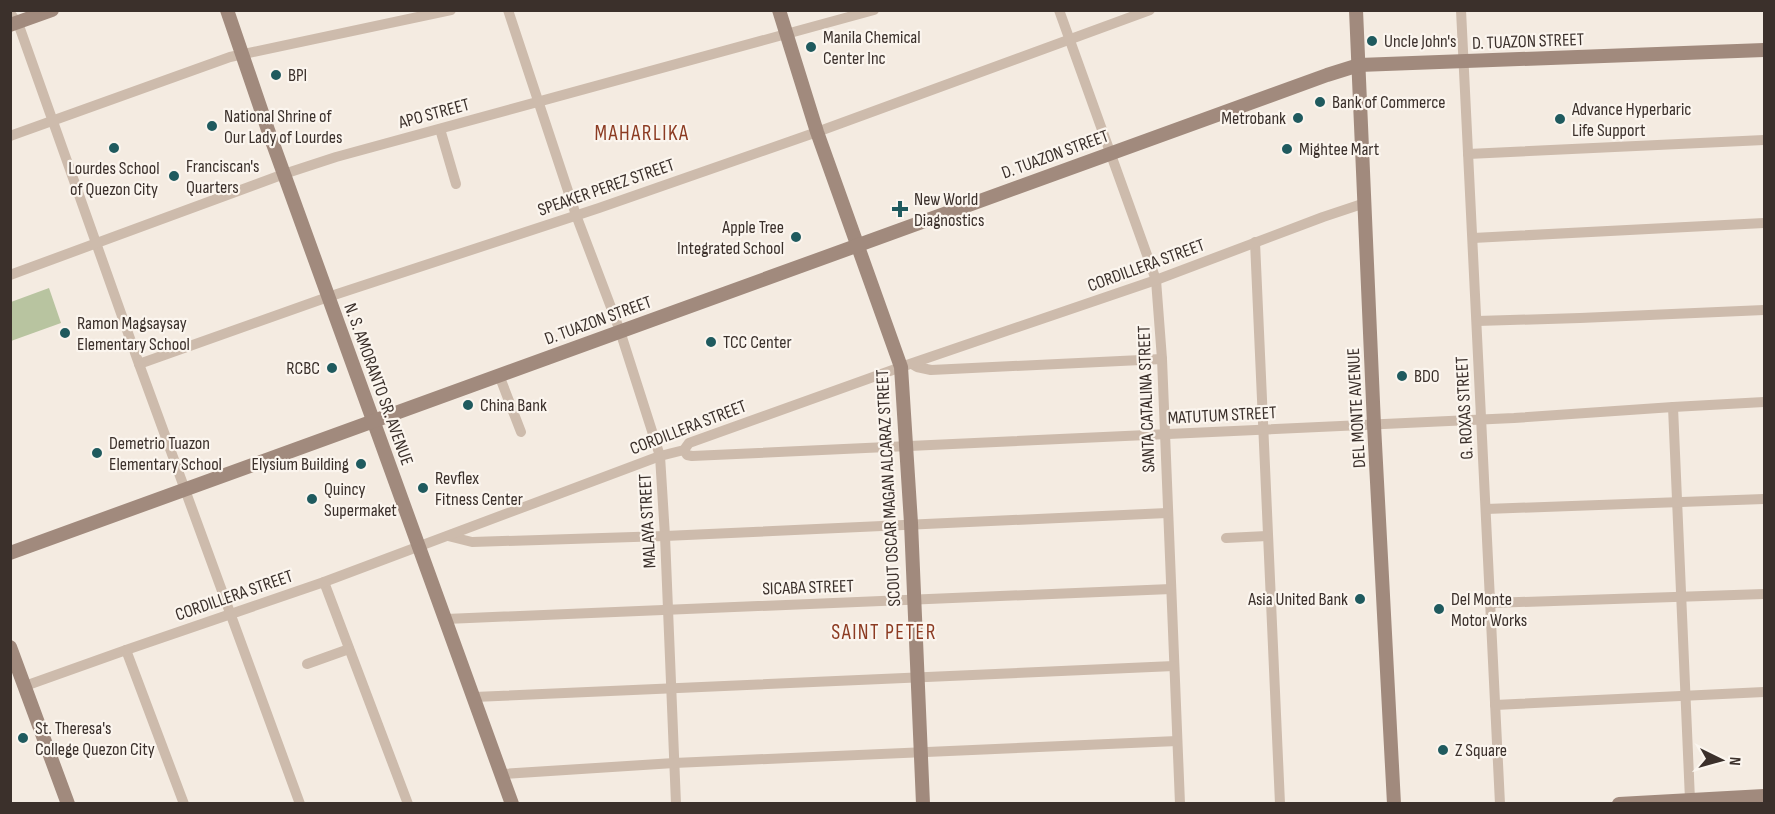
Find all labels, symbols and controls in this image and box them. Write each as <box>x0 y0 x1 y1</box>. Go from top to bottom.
place label: Manila Chemical Center Inc <box>823 27 921 69</box>
street label: D. TUAZON STREET <box>1472 29 1584 54</box>
place label: Uncle John's <box>1384 31 1456 52</box>
marker: Uncle John's <box>1365 34 1379 48</box>
marker: Manila Chemical Center Inc <box>804 40 818 54</box>
place label: BPI <box>288 65 307 86</box>
marker: BPI <box>269 68 283 82</box>
place label: Bank of Commerce <box>1332 92 1446 113</box>
street label: APO STREET <box>395 94 472 133</box>
marker: Bank of Commerce <box>1313 95 1327 109</box>
place label: Advance Hyperbaric Life Support <box>1571 99 1692 141</box>
place label: National Shrine of Our Lady of Lourdes <box>224 106 342 148</box>
place label: Metrobank <box>1221 108 1286 129</box>
marker: Metrobank <box>1291 111 1305 125</box>
marker: Advance Hyperbaric Life Support <box>1553 112 1567 126</box>
marker: National Shrine of Our Lady of Lourdes <box>205 119 219 133</box>
district label: MAHARLIKA <box>595 121 689 146</box>
street label: D. TUAZON STREET <box>999 125 1111 184</box>
place label: Mightee Mart <box>1299 139 1380 160</box>
marker: Lourdes School of Quezon City <box>107 141 121 155</box>
marker: Mightee Mart <box>1280 142 1294 156</box>
street label: SPEAKER PEREZ STREET <box>535 154 677 221</box>
place label: Franciscan's Quarters <box>186 156 260 198</box>
place label: Lourdes School of Quezon City <box>68 158 160 200</box>
marker: Franciscan's Quarters <box>167 169 181 183</box>
place label: New World Diagnostics <box>914 189 984 231</box>
marker: New World Diagnostics <box>891 200 909 218</box>
place label: Apple Tree Integrated School <box>677 217 784 259</box>
marker: Apple Tree Integrated School <box>789 230 803 244</box>
street label: CORDILLERA STREET <box>1085 235 1208 296</box>
street label: D. TUAZON STREET <box>542 291 654 350</box>
street label: N. S. AMORANTO SR. AVENUE <box>339 300 418 468</box>
place label: Ramon Magsaysay Elementary School <box>77 313 190 355</box>
street label: SANTA CATALINA STREET <box>1133 325 1160 473</box>
marker: Ramon Magsaysay Elementary School <box>58 326 72 340</box>
place label: TCC Center <box>723 332 792 353</box>
marker: TCC Center <box>704 335 718 349</box>
street label: DEL MONTE AVENUE <box>1343 347 1370 469</box>
street label: G. ROXAS STREET <box>1451 356 1478 460</box>
place label: RCBC <box>286 358 320 379</box>
marker: RCBC <box>325 361 339 375</box>
place label: BDO <box>1414 366 1440 387</box>
street label: SCOUT OSCAR MAGAN ALCARAZ STREET <box>872 369 905 607</box>
marker: BDO <box>1395 369 1409 383</box>
place label: China Bank <box>480 395 547 416</box>
street label: CORDILLERA STREET <box>627 396 749 459</box>
marker: China Bank <box>461 398 475 412</box>
street label: MATUTUM STREET <box>1167 402 1277 429</box>
place label: Demetrio Tuazon Elementary School <box>109 433 222 475</box>
marker: Demetrio Tuazon Elementary School <box>90 446 104 460</box>
place label: Elysium Building <box>252 454 349 475</box>
marker: Elysium Building <box>354 457 368 471</box>
place label: Revflex Fitness Center <box>435 468 523 510</box>
street label: MALAYA STREET <box>635 473 660 569</box>
place label: Quincy Supermaket <box>324 479 397 521</box>
marker: Revflex Fitness Center <box>416 481 430 495</box>
marker: Quincy Supermaket <box>305 492 319 506</box>
street label: CORDILLERA STREET <box>173 566 296 625</box>
street label: SICABA STREET <box>762 575 854 600</box>
place label: Asia United Bank <box>1247 589 1348 610</box>
place label: Del Monte Motor Works <box>1451 589 1527 631</box>
marker: Asia United Bank <box>1353 592 1367 606</box>
marker: Del Monte Motor Works <box>1432 602 1446 616</box>
district label: SAINT PETER <box>831 620 937 645</box>
place label: St. Theresa's College Quezon City <box>35 718 155 760</box>
north arrow <box>1691 730 1751 790</box>
marker: St. Theresa's College Quezon City <box>16 731 30 745</box>
place label: Z Square <box>1455 740 1507 761</box>
marker: Z Square <box>1436 743 1450 757</box>
text: N <box>1725 756 1744 766</box>

